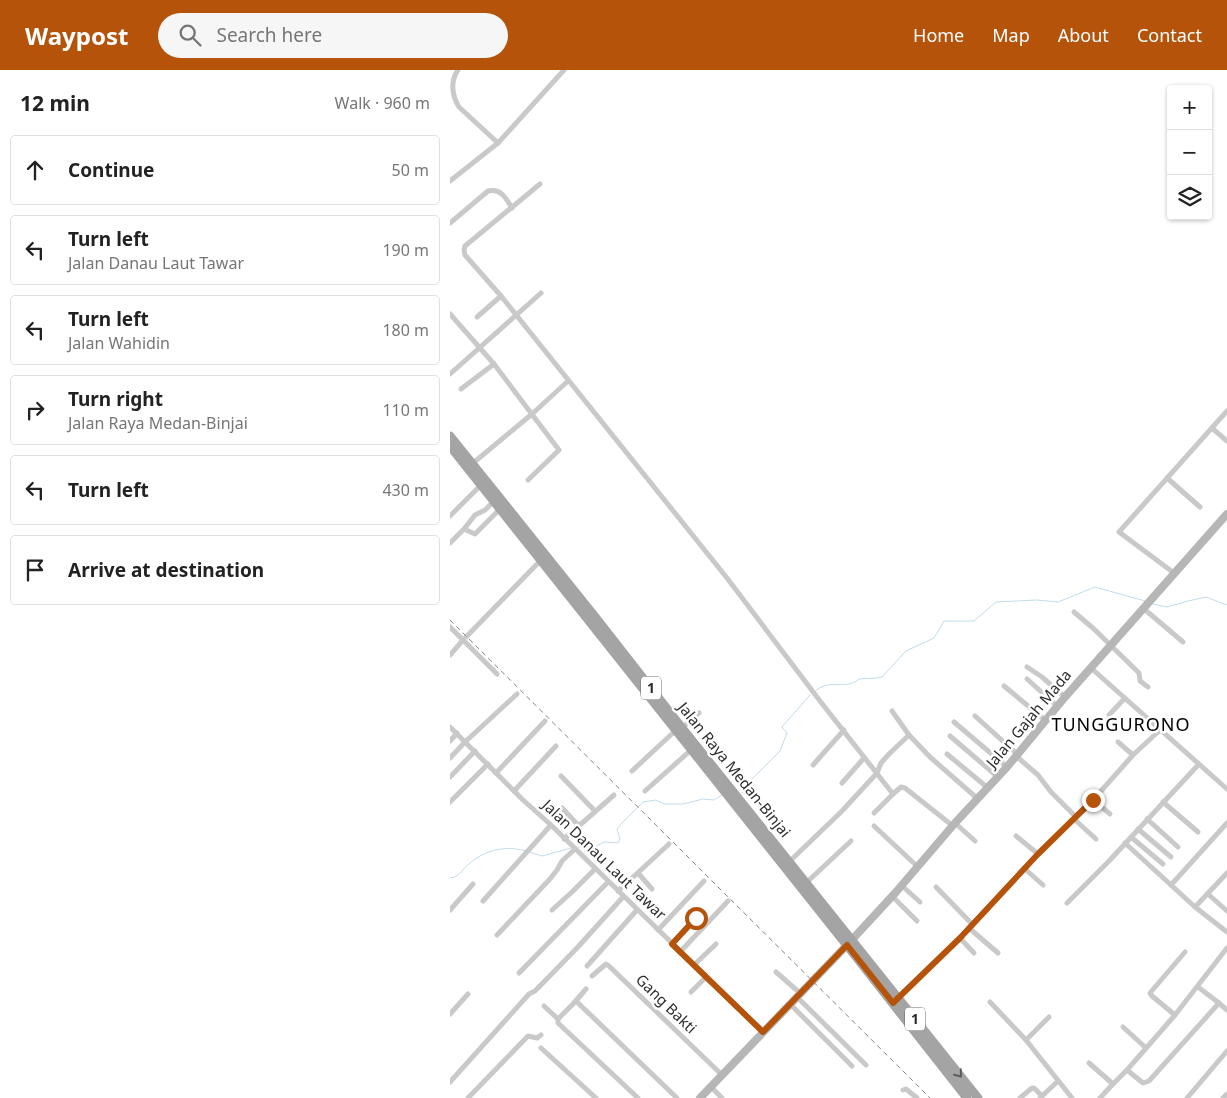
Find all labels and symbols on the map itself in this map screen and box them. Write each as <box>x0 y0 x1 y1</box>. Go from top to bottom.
street label: Jalan Gajah Mada <box>980 665 1075 773</box>
road number: 1 <box>641 676 661 700</box>
street label: Jalan Raya Medan-Binjai <box>673 696 796 841</box>
district label: TUNGGURONO <box>1051 712 1191 736</box>
route end <box>1082 789 1105 812</box>
street label: Jalan Danau Laut Tawar <box>537 793 671 924</box>
route start <box>685 907 708 930</box>
street label: Gang Bakti <box>632 969 701 1037</box>
road number: 1 <box>905 1008 925 1031</box>
one-way arrow <box>953 1068 961 1077</box>

